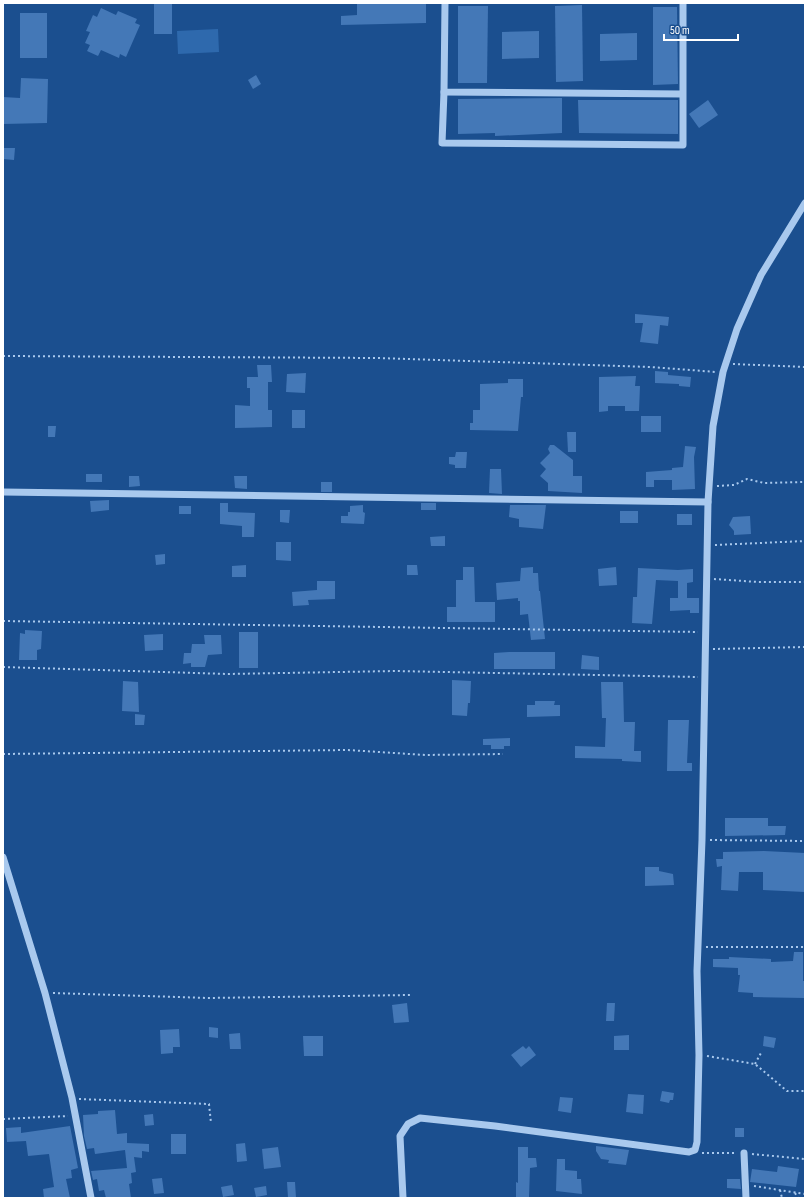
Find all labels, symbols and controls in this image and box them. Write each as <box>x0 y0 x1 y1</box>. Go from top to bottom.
scale bar <box>664 16 738 42</box>
text: 50 m <box>670 23 690 38</box>

